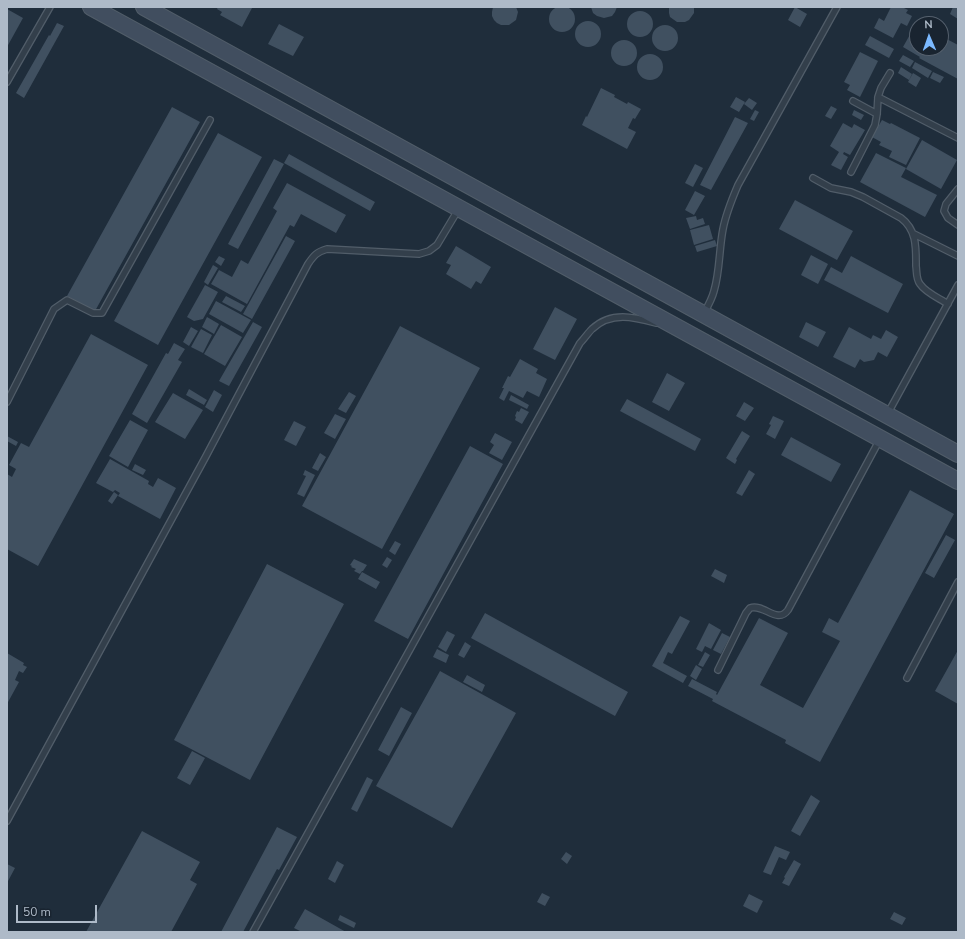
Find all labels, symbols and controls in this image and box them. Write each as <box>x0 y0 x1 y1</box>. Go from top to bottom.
north arrow <box>909 16 949 56</box>
text: N <box>924 17 933 32</box>
scale bar <box>18 897 99 923</box>
text: 50 m <box>23 904 51 920</box>

